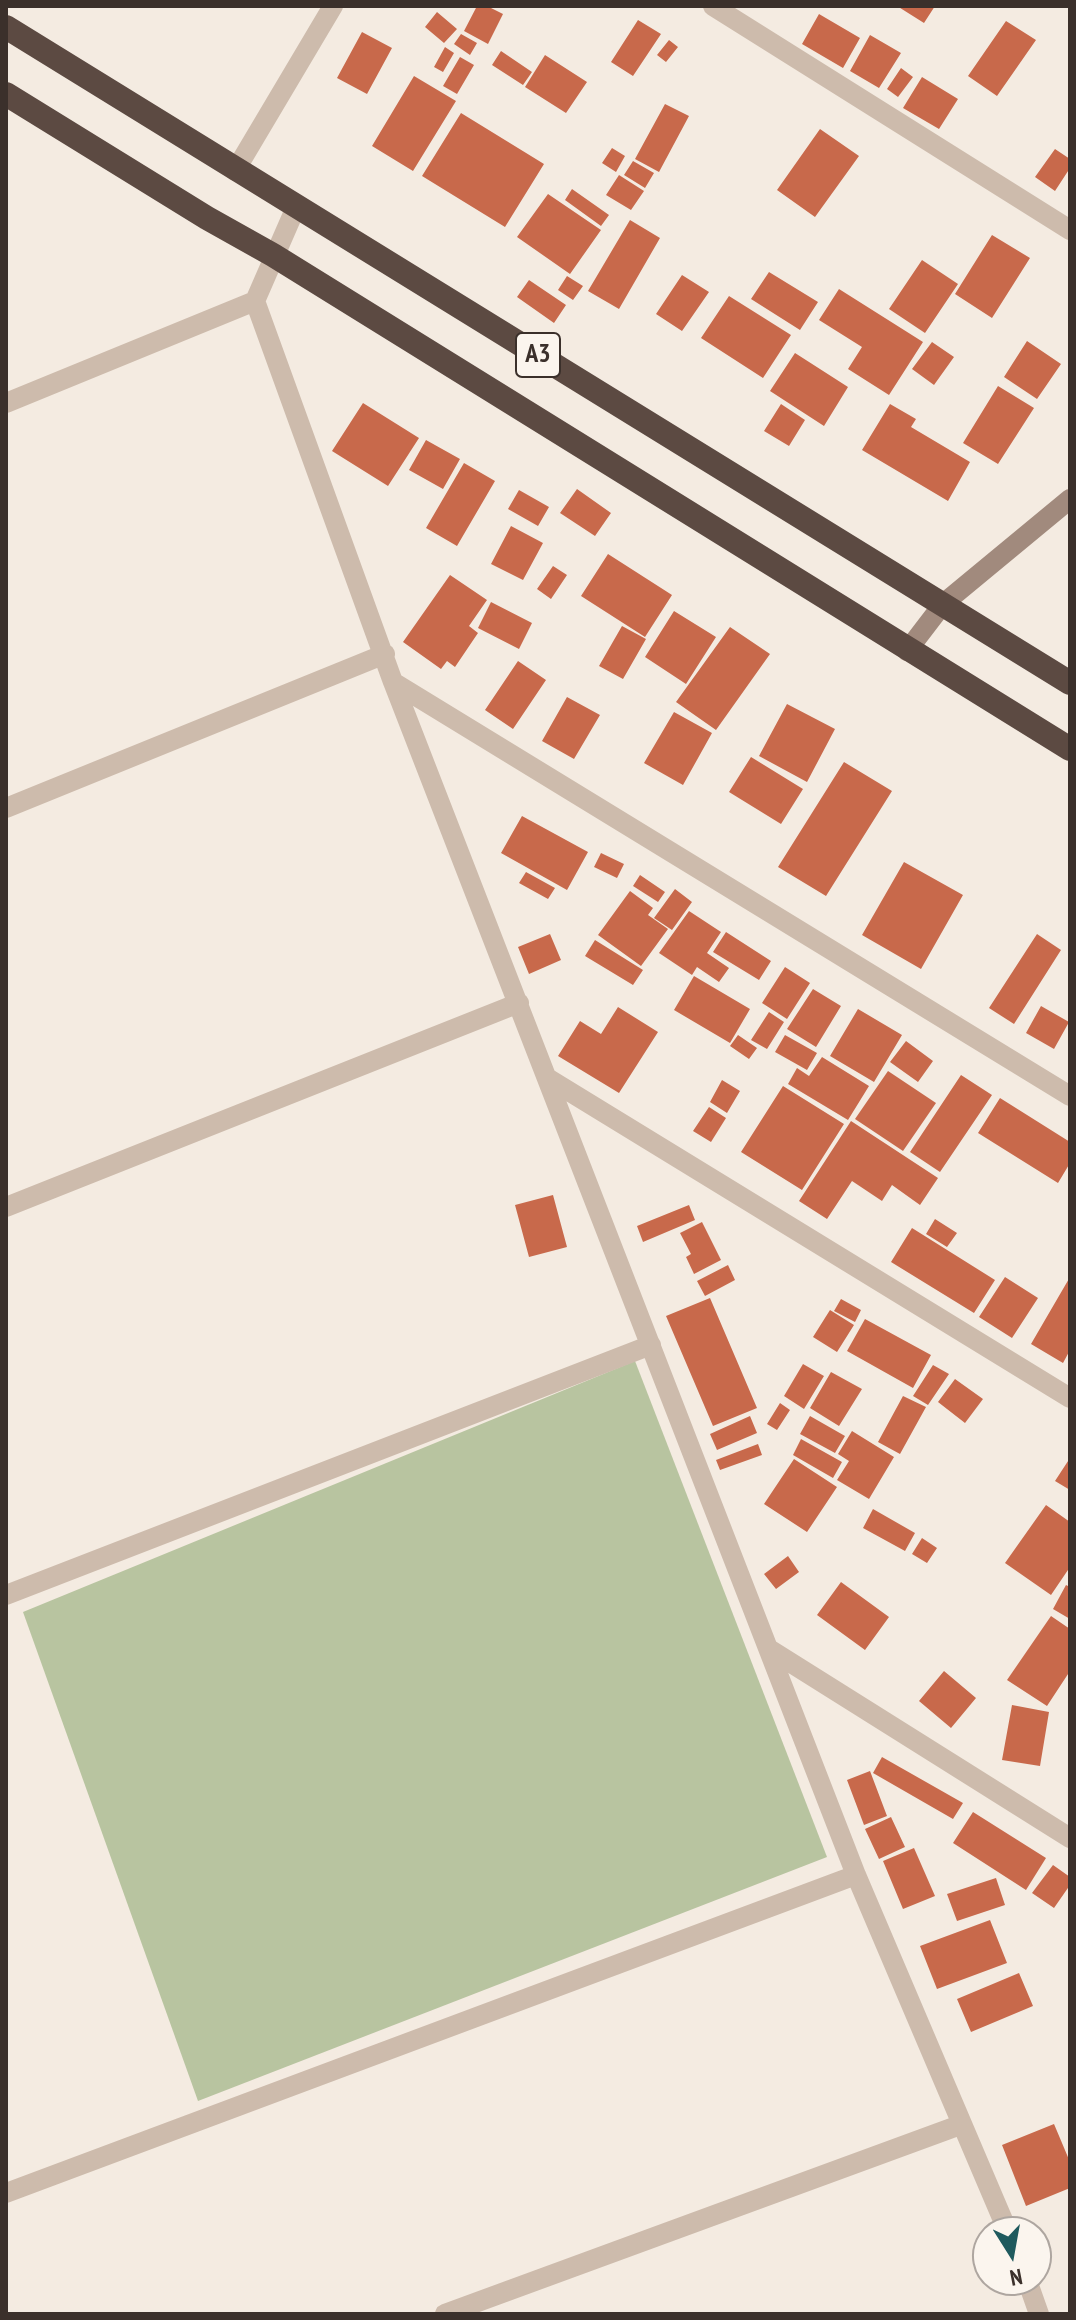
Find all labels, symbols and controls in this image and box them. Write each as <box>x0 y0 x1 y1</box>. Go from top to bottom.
road number: A3 <box>516 333 560 377</box>
north arrow <box>972 2216 1052 2296</box>
text: N <box>1008 2263 1025 2292</box>

